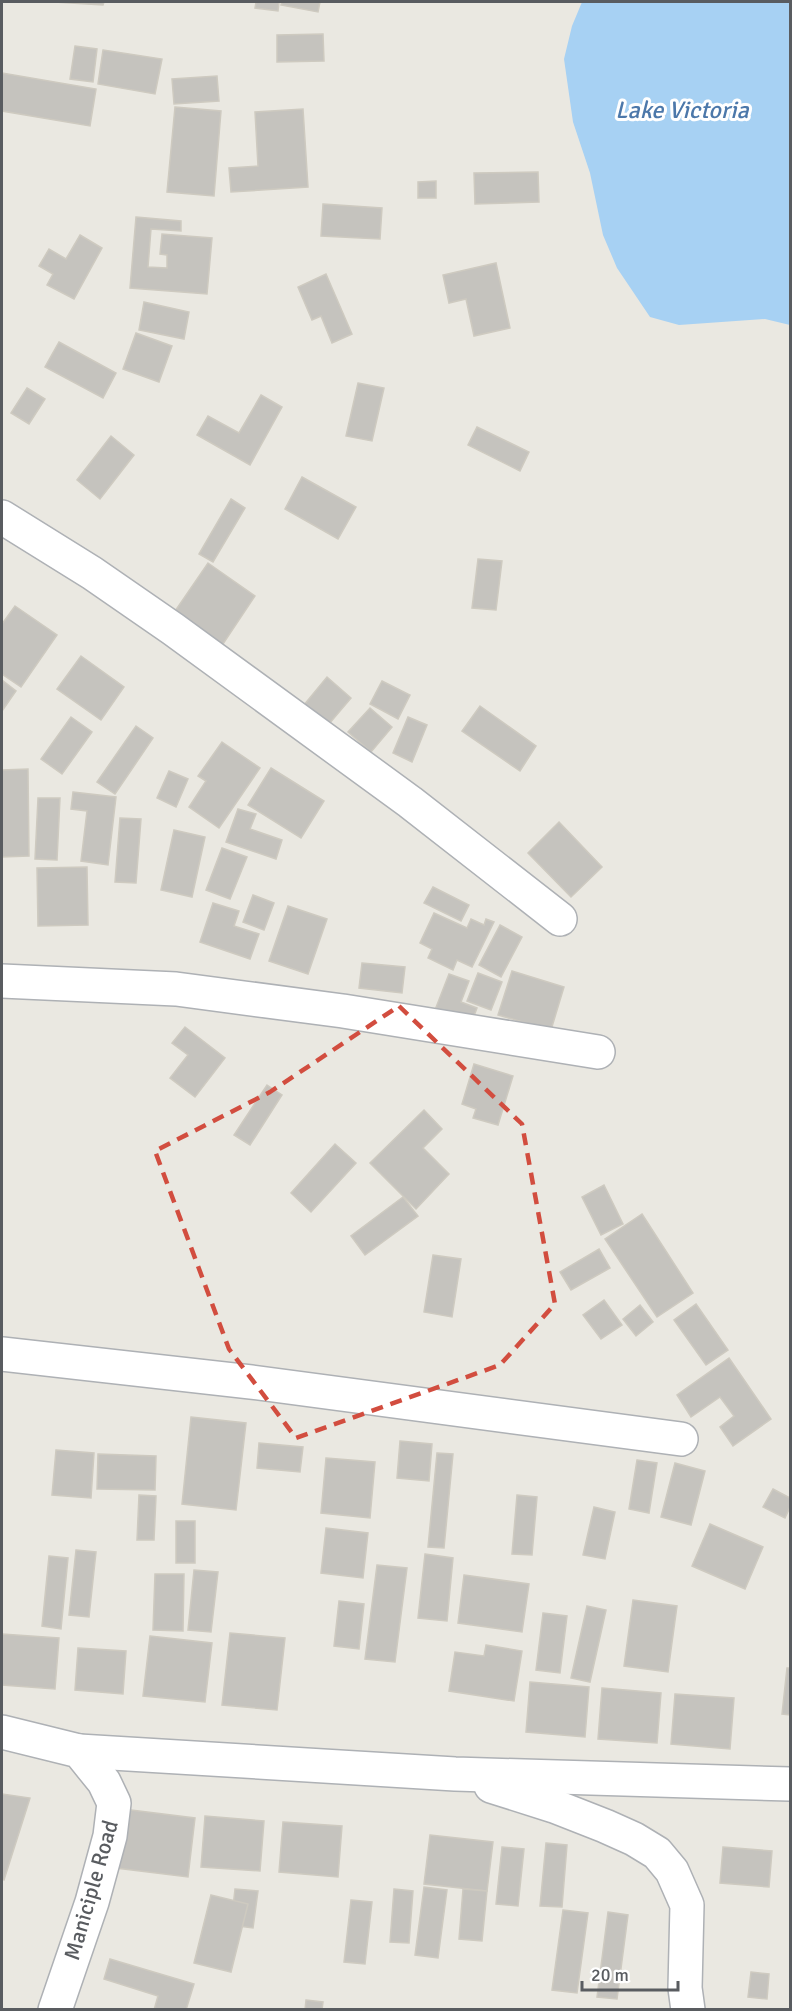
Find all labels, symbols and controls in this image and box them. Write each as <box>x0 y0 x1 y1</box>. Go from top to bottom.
water label: Lake Victoria <box>615 95 750 125</box>
street label: Maniciple Road <box>58 1817 124 1963</box>
scale bar <box>582 1954 678 1992</box>
text: 20 m <box>591 1964 629 1986</box>

